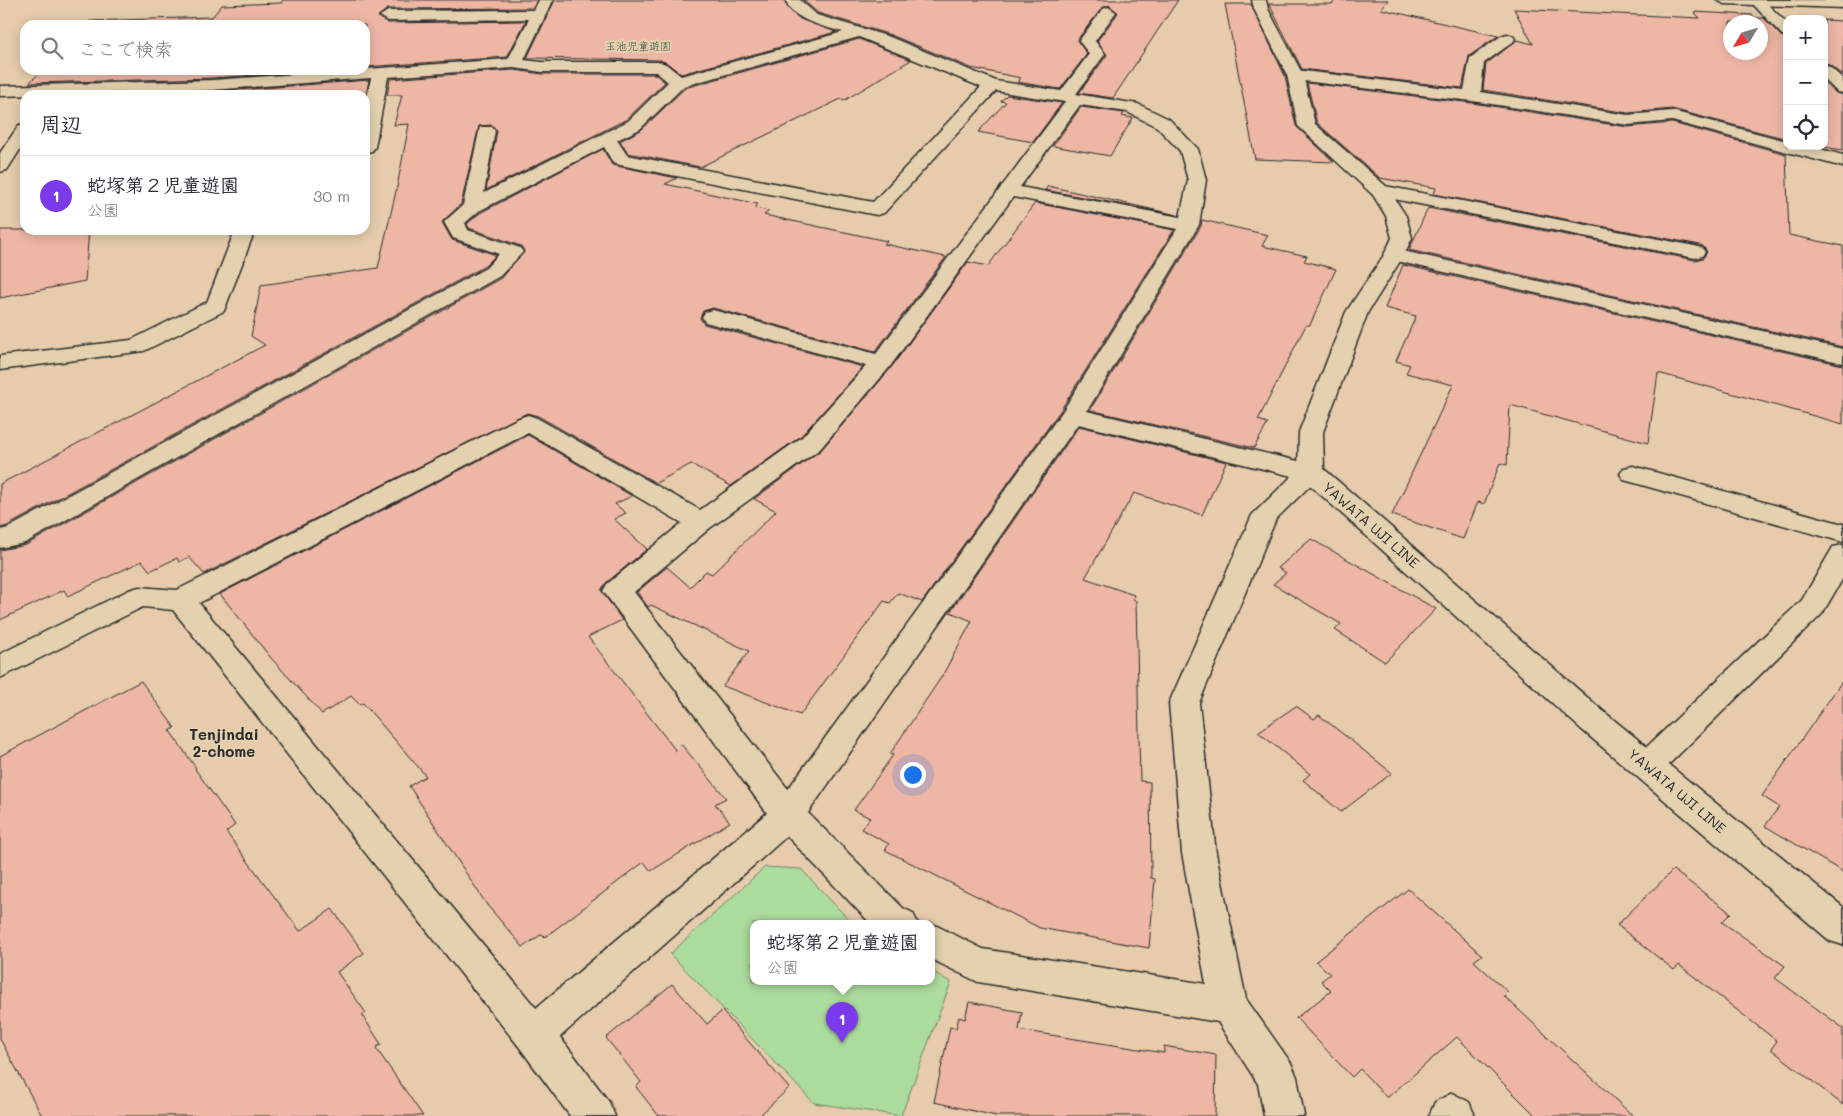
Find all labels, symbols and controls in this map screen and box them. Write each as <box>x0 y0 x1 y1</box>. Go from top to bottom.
north arrow <box>1723 15 1768 60</box>
map controls <box>1783 15 1828 150</box>
button: + <box>1783 15 1828 60</box>
search box <box>20 20 370 75</box>
icon: search <box>38 34 66 62</box>
text: ここで検索 <box>78 36 173 61</box>
park label: 玉池児童遊園 <box>605 38 671 53</box>
button: − <box>1783 60 1828 105</box>
button: locate <box>1783 105 1828 150</box>
text: 周辺 <box>40 110 82 137</box>
text: 蛇塚第２児童遊園 <box>87 172 239 197</box>
text: 1 <box>52 185 60 206</box>
text: 30 m <box>313 185 350 206</box>
text: 公園 <box>87 199 119 220</box>
street label: YAWATA UJI LINE <box>1319 477 1424 572</box>
district label: Tenjindai 2-chome <box>189 724 259 761</box>
street label: YAWATA UJI LINE <box>1624 744 1730 837</box>
your location <box>900 762 926 788</box>
popup <box>750 920 935 985</box>
text: 蛇塚第２児童遊園 <box>766 929 919 954</box>
text: 公園 <box>766 956 799 977</box>
pin: 1 <box>826 1002 858 1043</box>

